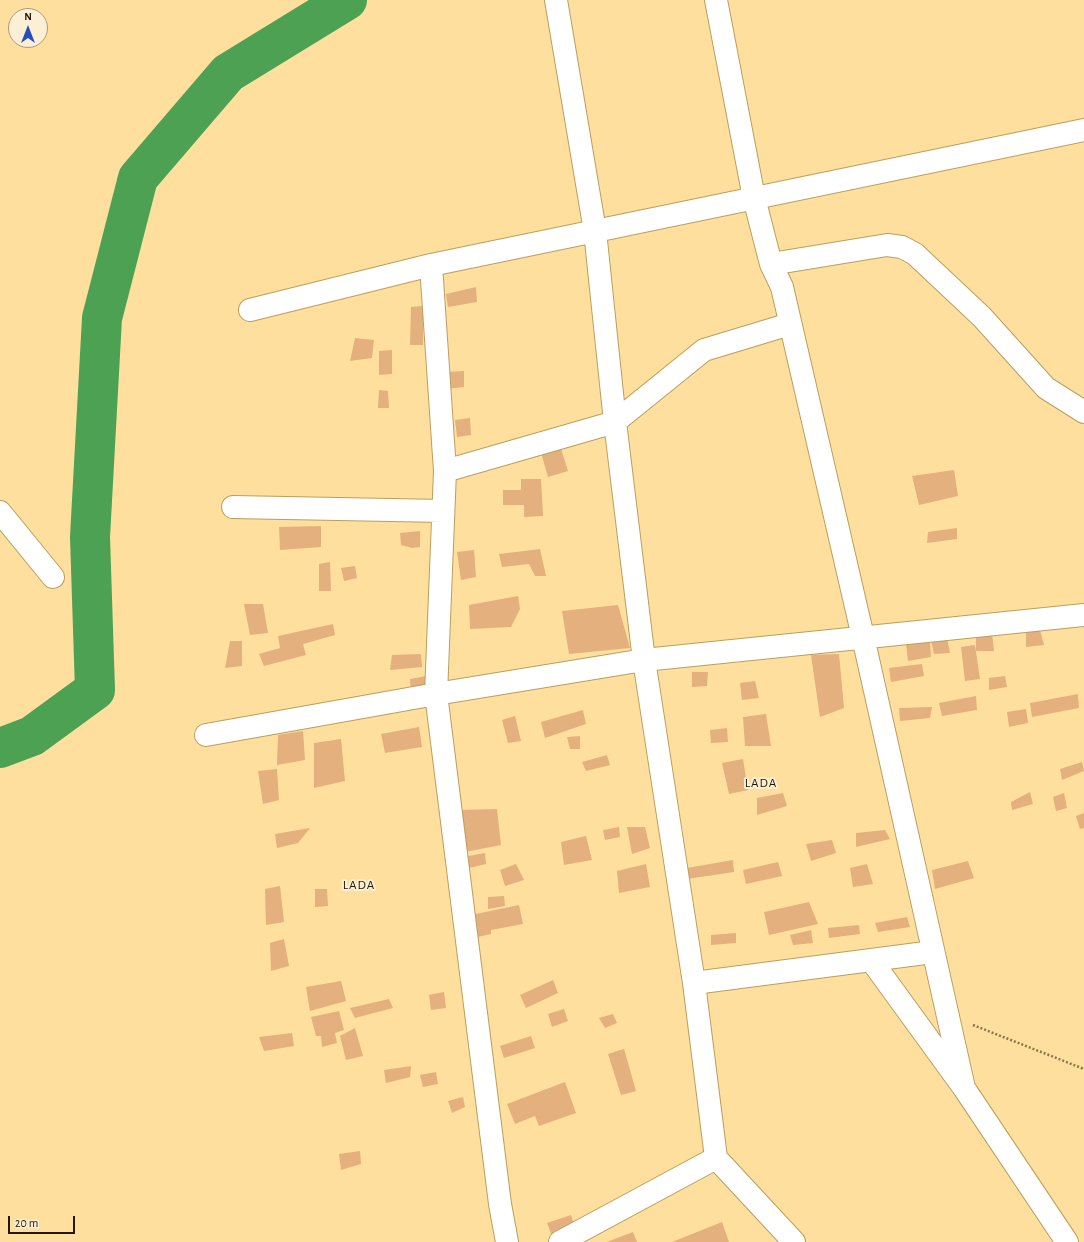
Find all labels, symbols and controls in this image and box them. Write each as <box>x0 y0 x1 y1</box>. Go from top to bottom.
north arrow <box>8 8 48 48</box>
text: N <box>24 11 32 22</box>
district label: LADA <box>745 775 777 791</box>
district label: LADA <box>343 877 375 893</box>
scale bar <box>10 1208 77 1234</box>
text: 20 m <box>15 1217 38 1229</box>

